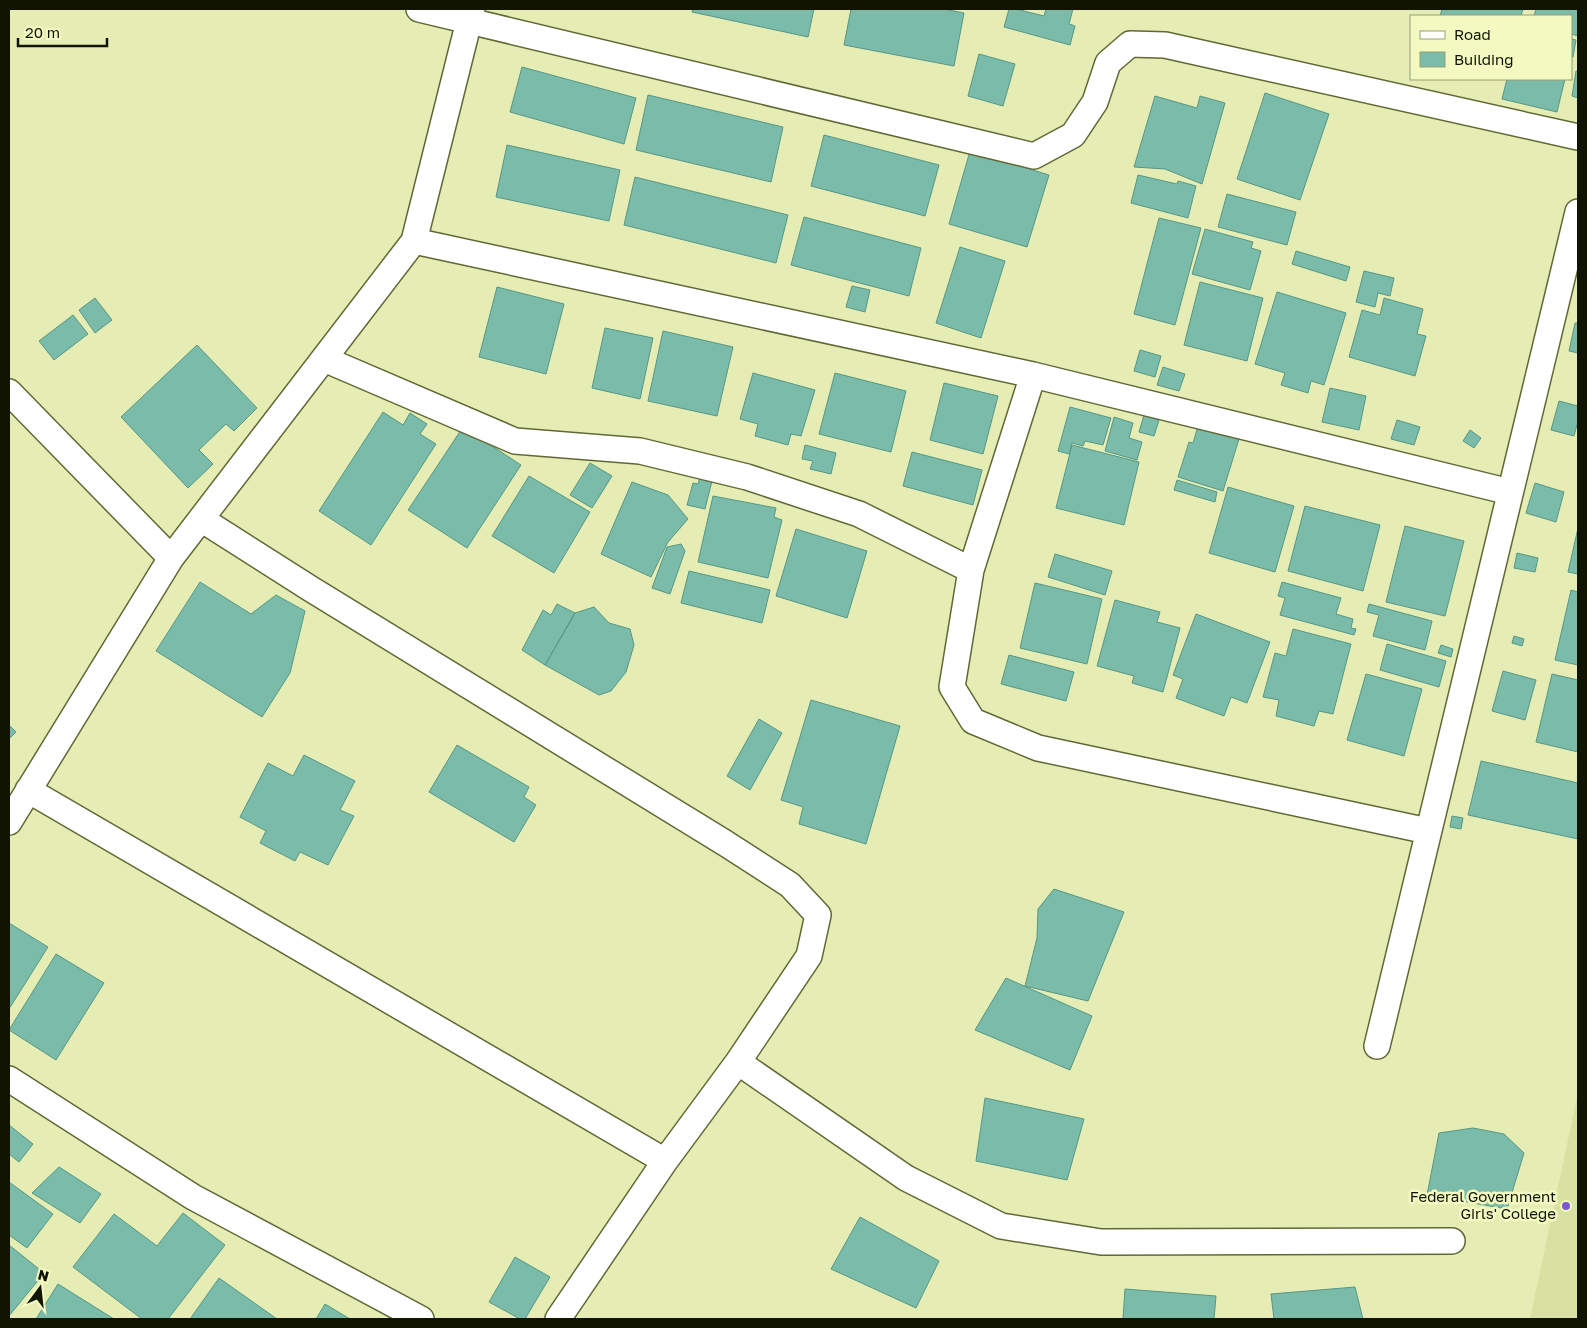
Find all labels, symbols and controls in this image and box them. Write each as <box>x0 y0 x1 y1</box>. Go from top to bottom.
scale bar <box>18 15 106 47</box>
legend <box>1410 15 1572 80</box>
text: 20 m <box>25 23 60 41</box>
text: Road <box>1454 25 1491 43</box>
text: Building <box>1454 50 1514 68</box>
place label: Federal Government Girls' College <box>1410 1187 1556 1222</box>
marker: Federal Government Girls' College <box>1560 1200 1572 1212</box>
north arrow <box>15 1263 65 1313</box>
text: N <box>36 1265 51 1285</box>

